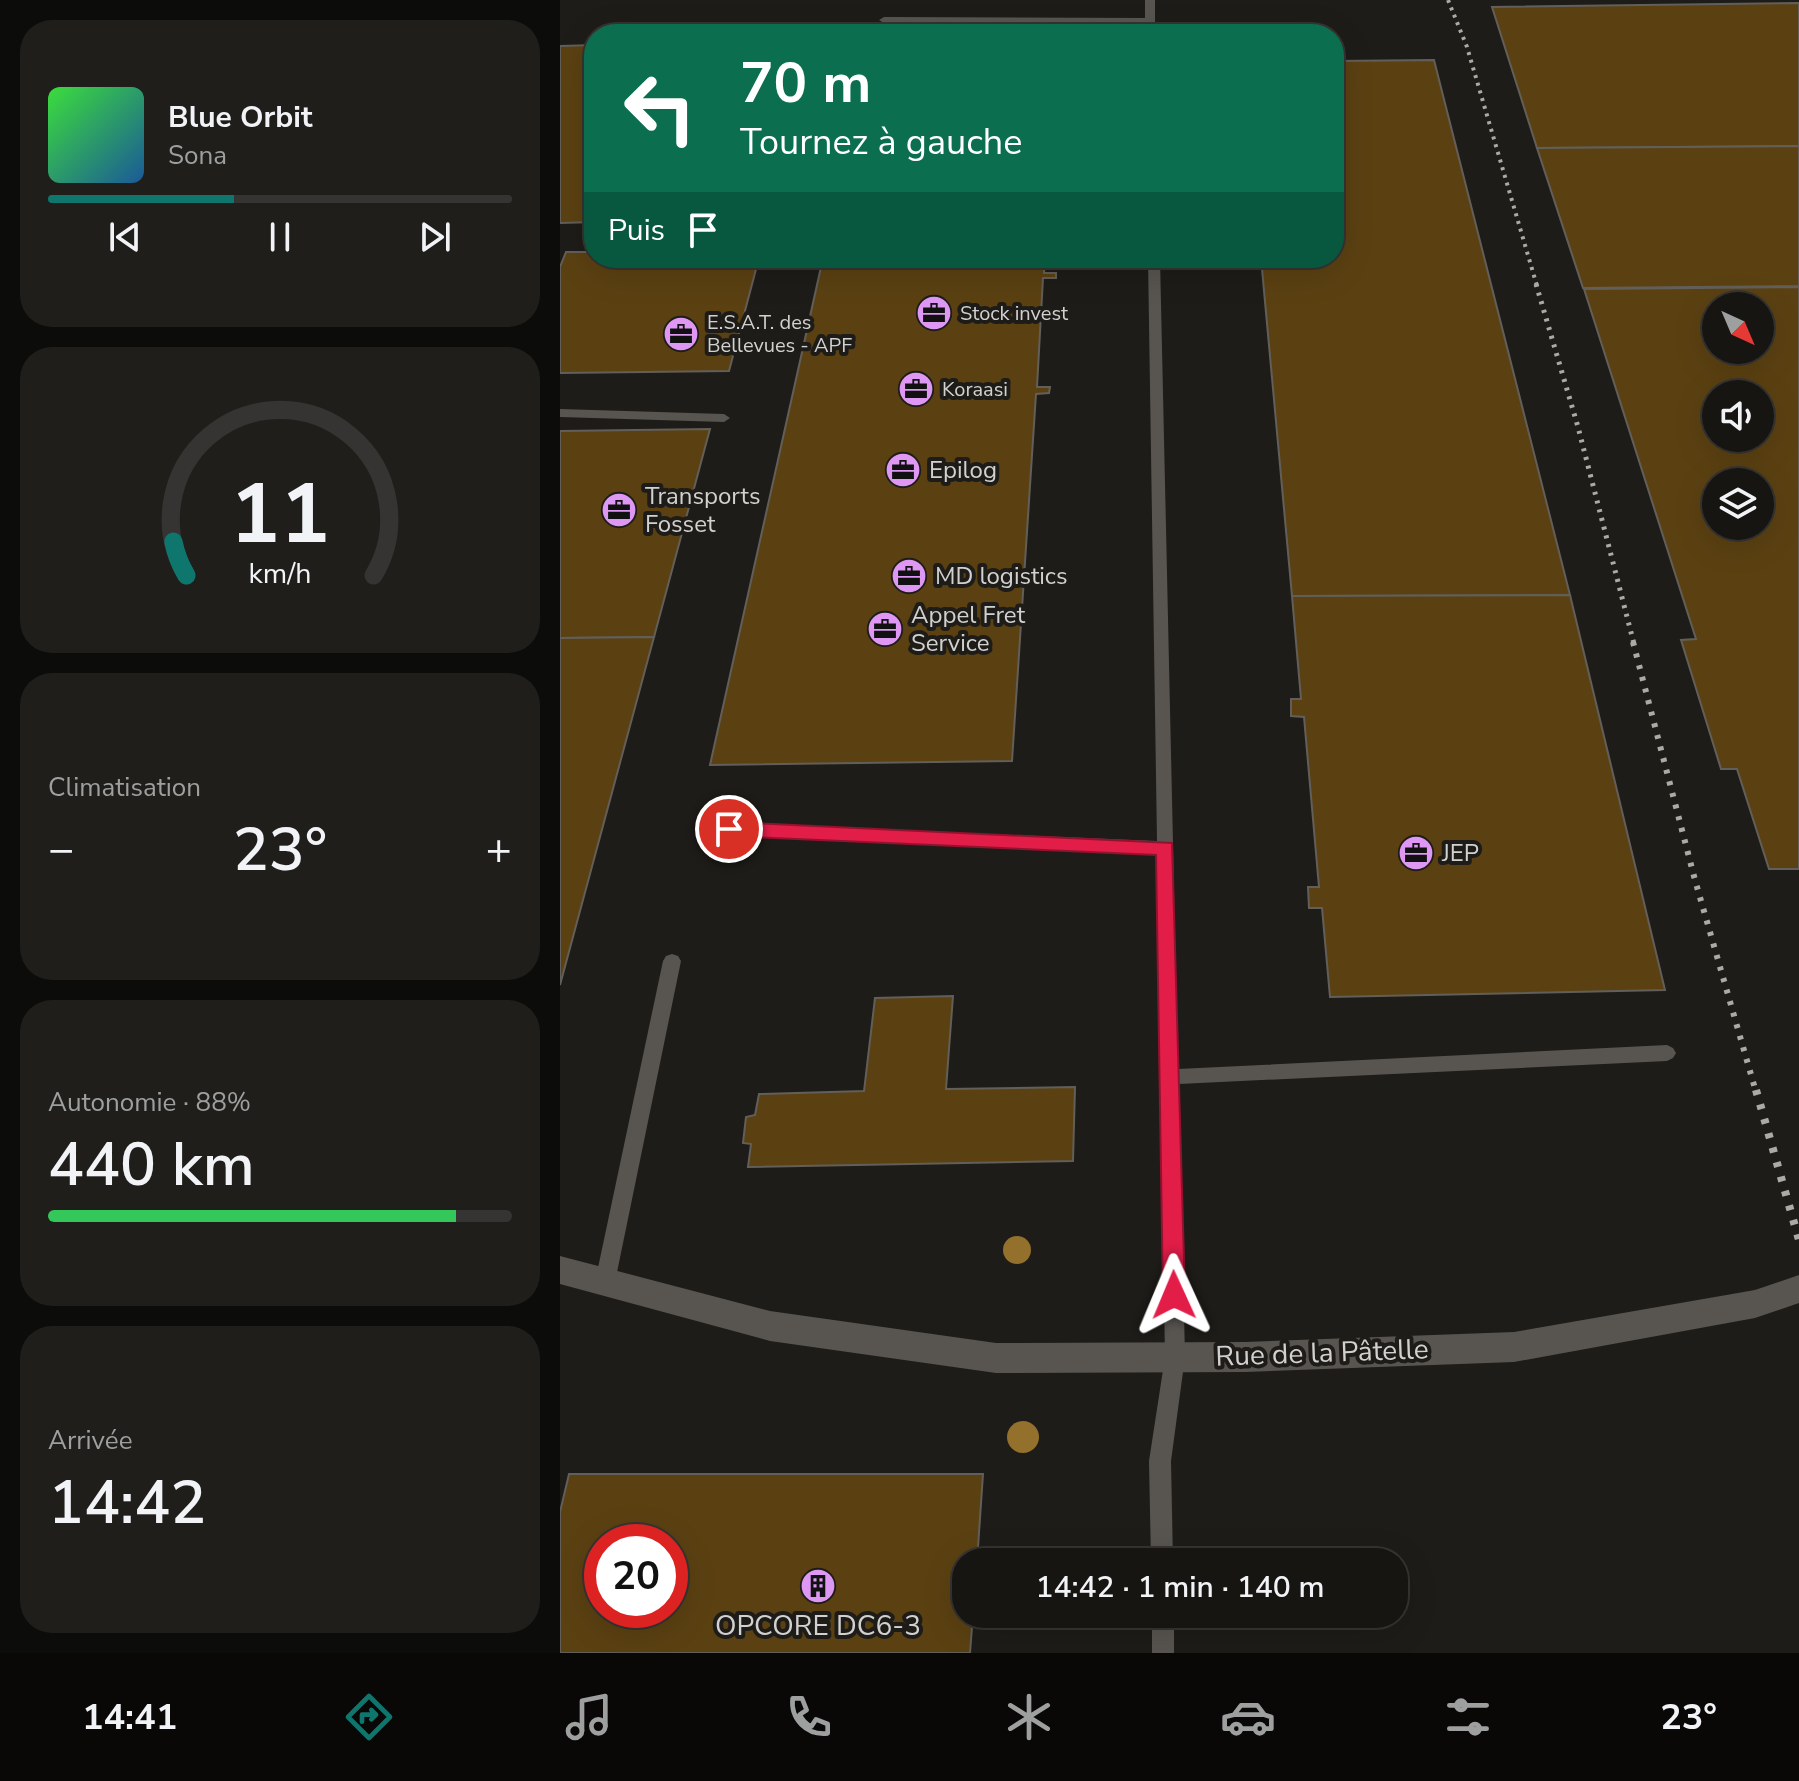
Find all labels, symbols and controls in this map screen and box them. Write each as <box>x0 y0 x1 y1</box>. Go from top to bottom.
text: 70 m <box>740 45 871 122</box>
icon: left <box>608 56 712 160</box>
text: Blue Orbit <box>168 97 312 138</box>
text: Tournez à gauche <box>740 118 1022 167</box>
text: Sona <box>168 138 227 173</box>
icon: arrive <box>681 208 725 252</box>
text: Puis <box>608 210 665 251</box>
icon: previous <box>103 215 147 259</box>
icon: pause <box>258 215 302 259</box>
icon: next <box>413 215 457 259</box>
north arrow <box>1702 292 1774 364</box>
map controls <box>1702 292 1774 540</box>
office icon: Stock invest <box>915 294 953 332</box>
place label: Stock invest <box>960 300 1069 327</box>
place label: E.S.A.T. des Bellevues - APF <box>707 309 852 359</box>
office icon: E.S.A.T. des Bellevues - APF <box>662 315 700 353</box>
office icon: Koraasi <box>897 370 935 408</box>
place label: Koraasi <box>942 376 1008 403</box>
button: sound <box>1702 380 1774 452</box>
office icon: Epilog <box>884 451 922 489</box>
place label: Epilog <box>929 454 997 486</box>
text: 11 <box>230 457 330 570</box>
button: layers <box>1702 468 1774 540</box>
place label: Transports Fosset <box>645 480 761 540</box>
office icon: Transports Fosset <box>600 491 638 529</box>
text: km/h <box>249 554 311 593</box>
office icon: MD logistics <box>890 557 928 595</box>
place label: MD logistics <box>935 560 1068 592</box>
place label: Appel Fret Service <box>911 599 1026 659</box>
office icon: Appel Fret Service <box>866 610 904 648</box>
text: Climatisation <box>48 770 201 805</box>
pin <box>695 795 763 863</box>
icon: arrive <box>707 807 751 851</box>
text: 23° <box>233 809 327 891</box>
text: − <box>48 820 74 880</box>
text: + <box>486 820 512 880</box>
office icon: JEP <box>1397 834 1435 872</box>
place label: JEP <box>1441 837 1479 869</box>
text: Autonomie · 88% <box>48 1085 251 1120</box>
text: 440 km <box>48 1124 255 1206</box>
position arrow <box>1132 1253 1216 1337</box>
street label: Rue de la Pâtelle <box>1215 1330 1429 1376</box>
text: Arrivée <box>48 1423 132 1458</box>
text: 14:42 <box>48 1462 206 1544</box>
speed limit sign: 20 <box>584 1524 688 1628</box>
building icon: OPCORE DC6-3 <box>799 1567 837 1605</box>
text: 14:42 · 1 min · 140 m <box>1035 1567 1325 1608</box>
place label: OPCORE DC6-3 <box>715 1607 921 1645</box>
icon: directions <box>341 1689 397 1745</box>
icon: music <box>561 1689 617 1745</box>
icon: phone <box>781 1689 837 1745</box>
icon: climate <box>1001 1689 1057 1745</box>
icon: car <box>1220 1689 1276 1745</box>
icon: filters <box>1440 1689 1496 1745</box>
text: 14:41 <box>82 1693 177 1742</box>
text: 23° <box>1660 1693 1717 1742</box>

